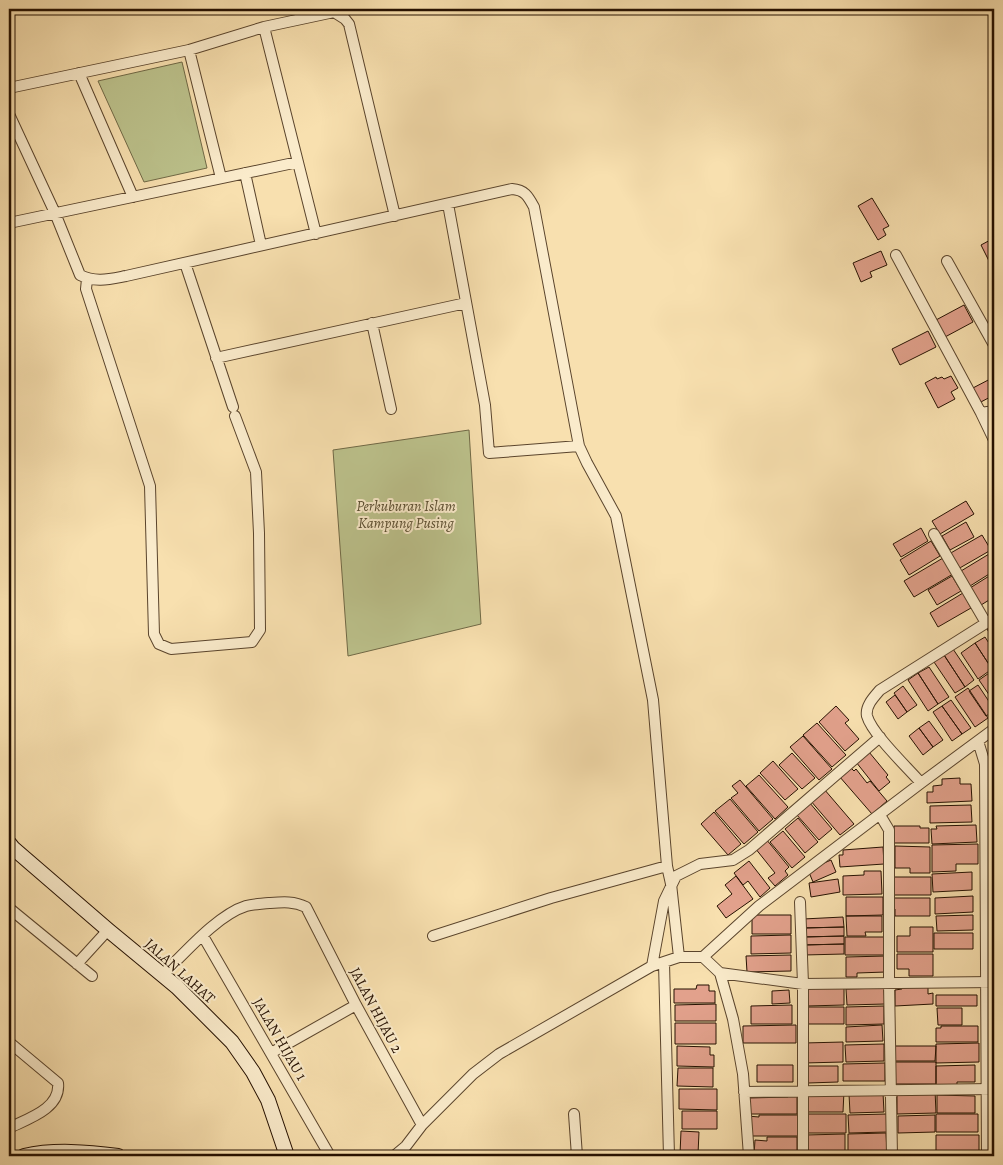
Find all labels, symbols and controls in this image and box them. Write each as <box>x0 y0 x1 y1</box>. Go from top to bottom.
park label: Perkuburan Islam Kampung Pusing <box>356 496 456 533</box>
street label: JALAN LAHAT <box>140 934 220 1009</box>
street label: JALAN HIJAU 2 <box>345 964 407 1056</box>
street label: JALAN HIJAU 1 <box>248 994 312 1084</box>

